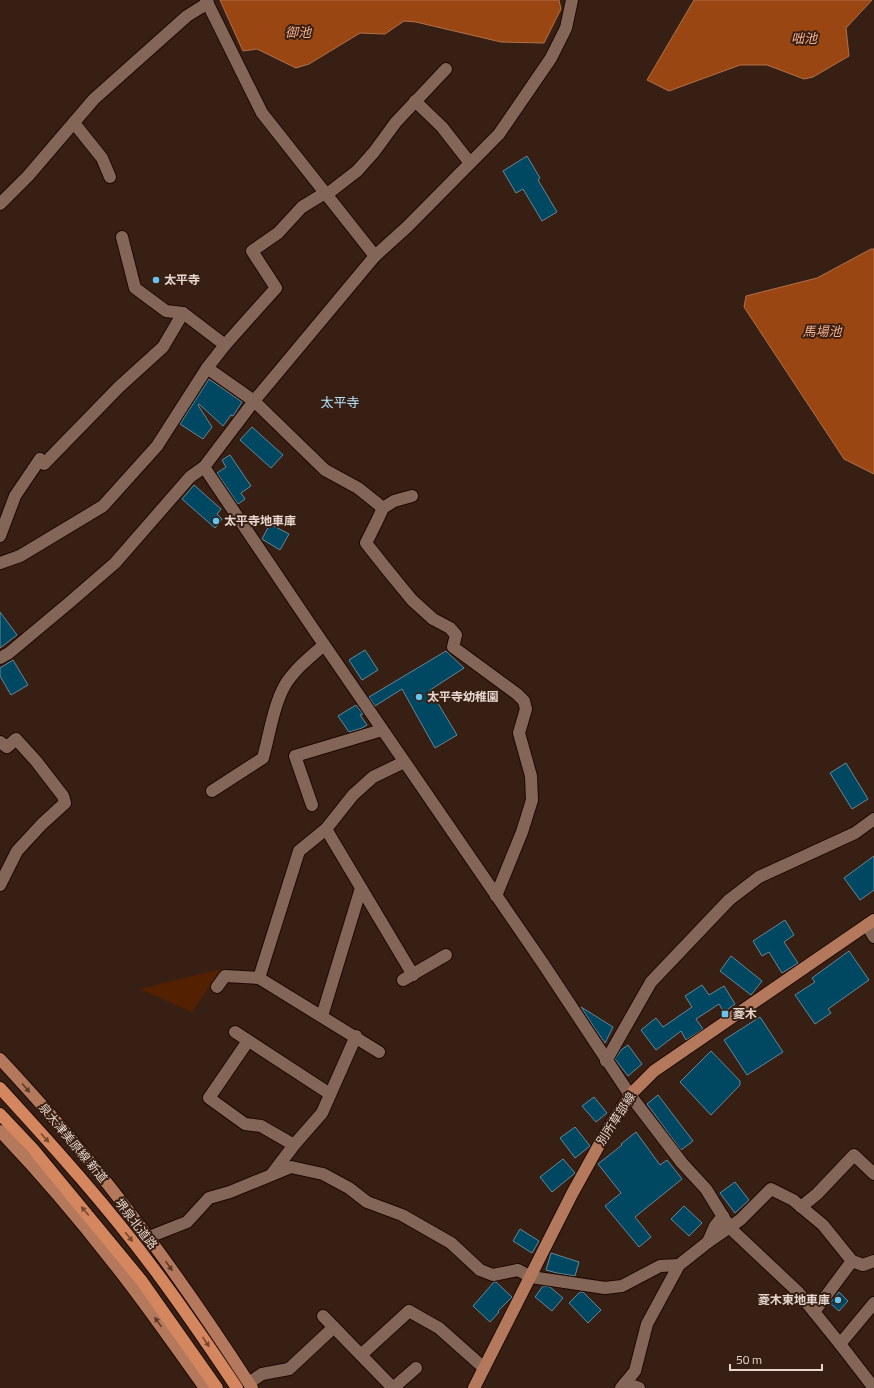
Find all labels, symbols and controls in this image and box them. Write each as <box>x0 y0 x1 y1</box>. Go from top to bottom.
water label: 御池 <box>285 22 313 42</box>
water label: 咄池 <box>791 28 819 48</box>
place label: 太平寺 <box>164 270 200 289</box>
marker: 太平寺 <box>151 275 161 285</box>
water label: 馬場池 <box>802 321 843 341</box>
district label: 太平寺 <box>320 392 360 412</box>
place label: 太平寺地車庫 <box>224 511 296 530</box>
marker: 太平寺地車庫 <box>211 516 221 526</box>
place label: 太平寺幼稚園 <box>427 687 499 706</box>
marker: 太平寺幼稚園 <box>414 692 424 702</box>
place label: 菱木 <box>733 1004 757 1023</box>
marker: 菱木 <box>720 1009 730 1019</box>
one-way arrow <box>22 1083 31 1093</box>
street label: 別所草部線 <box>591 1088 640 1149</box>
street label: 泉大津美原線 新道 <box>34 1099 112 1187</box>
one-way arrow <box>41 1132 50 1143</box>
street label: 堺泉北道路 <box>110 1194 162 1253</box>
one-way arrow <box>80 1205 89 1216</box>
one-way arrow <box>124 1232 133 1243</box>
one-way arrow <box>165 1260 173 1271</box>
place label: 菱木東地車庫 <box>758 1290 830 1309</box>
marker: 菱木東地車庫 <box>833 1295 843 1305</box>
one-way arrow <box>154 1317 162 1327</box>
one-way arrow <box>202 1337 210 1347</box>
scale bar <box>730 1346 822 1372</box>
text: 50 m <box>736 1350 762 1369</box>

